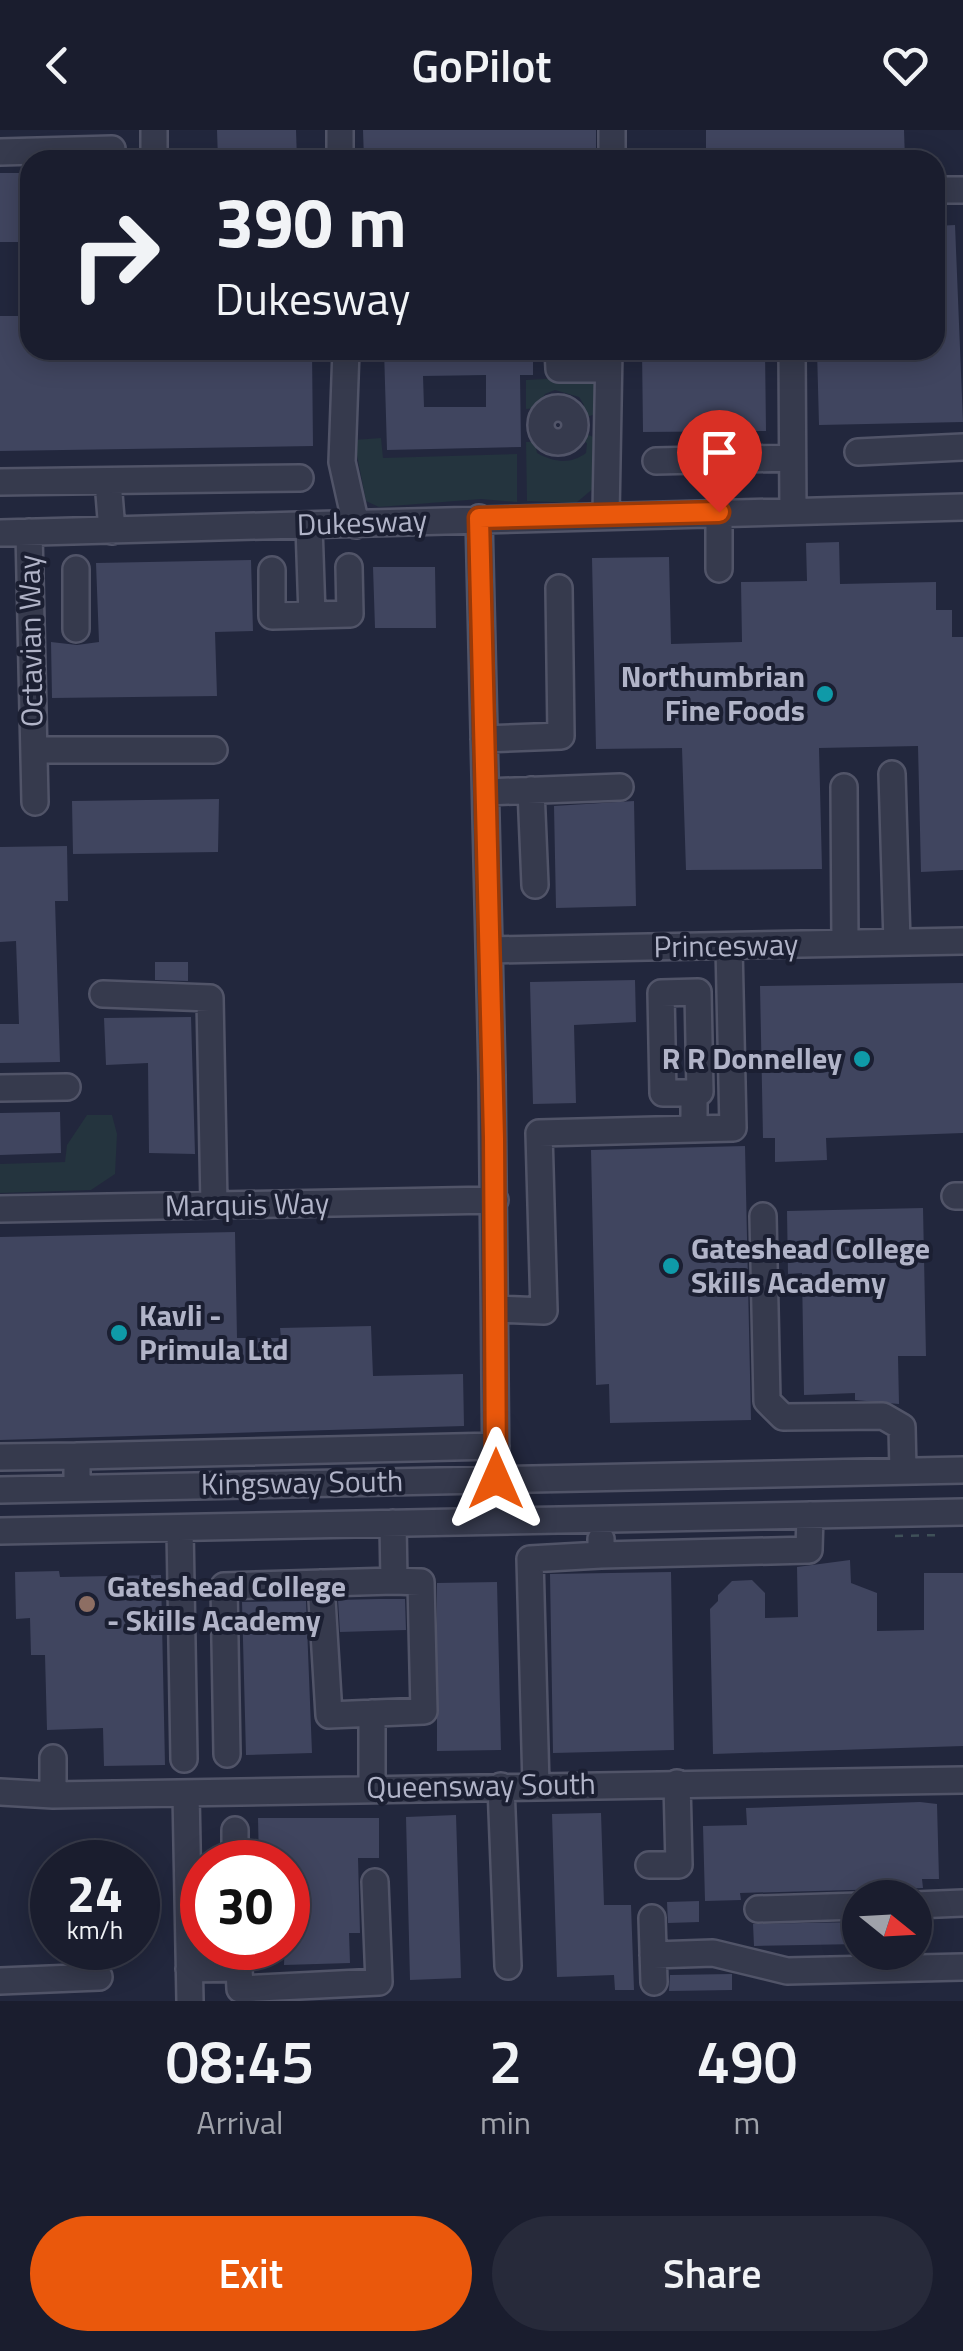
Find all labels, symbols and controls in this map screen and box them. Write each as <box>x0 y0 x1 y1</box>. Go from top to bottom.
text: GoPilot <box>412 31 551 99</box>
icon: back <box>30 38 85 93</box>
icon: heart <box>878 38 933 93</box>
text: 390 m <box>215 168 407 274</box>
icon: right <box>50 190 180 320</box>
text: Dukesway <box>215 264 410 332</box>
pin <box>677 410 762 513</box>
icon: arrive <box>692 425 747 480</box>
street label: Dukesway <box>296 497 428 547</box>
street label: Octavian Way <box>5 554 55 728</box>
place label: Northumbrian Fine Foods <box>621 653 805 733</box>
marker: Northumbrian Fine Foods <box>814 683 836 705</box>
street label: Princesway <box>653 921 799 969</box>
place label: R R Donnelley <box>662 1035 842 1081</box>
marker: R R Donnelley <box>851 1048 873 1070</box>
street label: Marquis Way <box>164 1180 330 1228</box>
place label: Gateshead College Skills Academy <box>691 1225 930 1305</box>
marker: Gateshead College Skills Academy <box>660 1255 682 1277</box>
place label: Kavli - Primula Ltd <box>139 1292 289 1372</box>
marker: Kavli - Primula Ltd <box>108 1322 130 1344</box>
position arrow <box>444 1427 548 1531</box>
street label: Kingsway South <box>200 1457 404 1507</box>
place label: Gateshead College - Skills Academy <box>107 1563 346 1643</box>
marker: Gateshead College - Skills Academy <box>76 1593 98 1615</box>
street label: Queensway South <box>366 1760 596 1810</box>
speed limit sign: 30 <box>180 1840 310 1970</box>
text: 24 <box>67 1855 123 1931</box>
north arrow <box>842 1880 932 1970</box>
map controls <box>842 1880 932 1970</box>
text: km/h <box>67 1911 123 1949</box>
text: 08:45 <box>166 2015 314 2106</box>
text: 2 <box>489 2015 522 2106</box>
text: 490 <box>697 2015 797 2106</box>
text: Arrival <box>197 2098 283 2146</box>
text: min <box>480 2098 531 2146</box>
text: m <box>734 2098 760 2146</box>
button: Exit <box>30 2216 472 2331</box>
button: Share <box>492 2216 933 2331</box>

